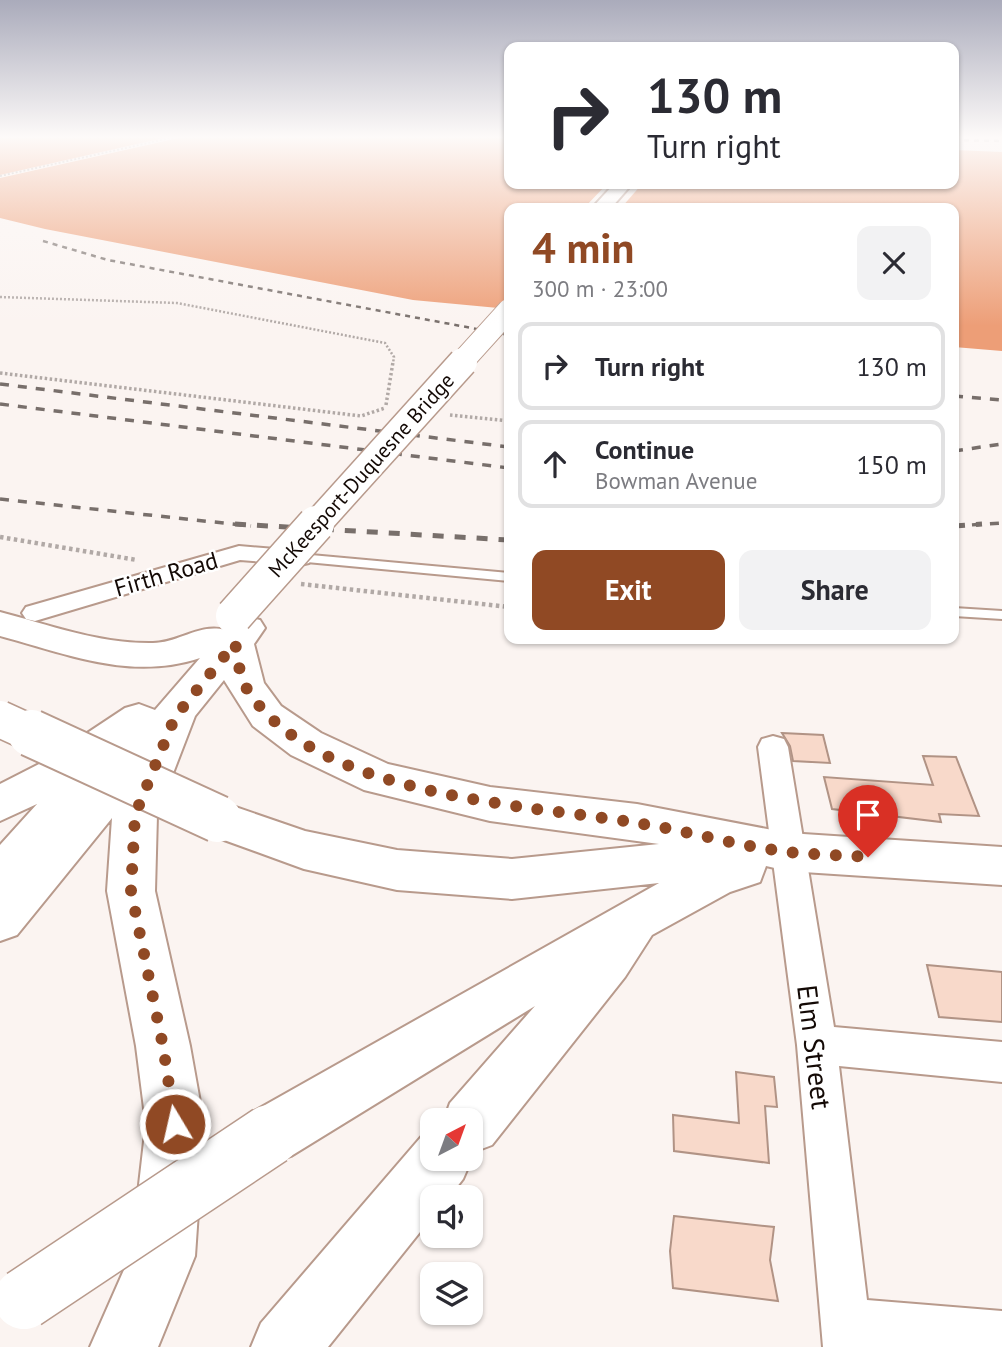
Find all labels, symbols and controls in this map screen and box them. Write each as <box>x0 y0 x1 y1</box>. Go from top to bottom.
text: 130 m <box>647 63 782 127</box>
icon: right <box>532 70 623 161</box>
text: Turn right <box>647 125 781 167</box>
text: 4 min <box>532 220 634 275</box>
button: close <box>857 226 931 300</box>
text: 300 m · 23:00 <box>532 274 668 303</box>
icon: right <box>536 347 574 385</box>
text: Turn right <box>595 350 704 383</box>
text: 130 m <box>856 350 927 383</box>
street label: McKeesport-Duquesne Bridge <box>262 367 460 583</box>
text: Continue <box>595 433 694 466</box>
icon: ahead <box>536 445 574 483</box>
text: 150 m <box>856 448 927 481</box>
text: Bowman Avenue <box>595 466 757 495</box>
street label: Firth Road <box>111 544 221 604</box>
button: Exit <box>532 550 725 630</box>
button: Share <box>739 550 931 630</box>
pin <box>838 785 898 857</box>
icon: arrive <box>849 796 887 834</box>
street label: Elm Street <box>789 983 841 1112</box>
position arrow <box>138 1087 212 1161</box>
north arrow <box>420 1108 483 1171</box>
map controls <box>420 1108 483 1325</box>
button: sound <box>420 1185 483 1248</box>
button: layers <box>420 1262 483 1325</box>

